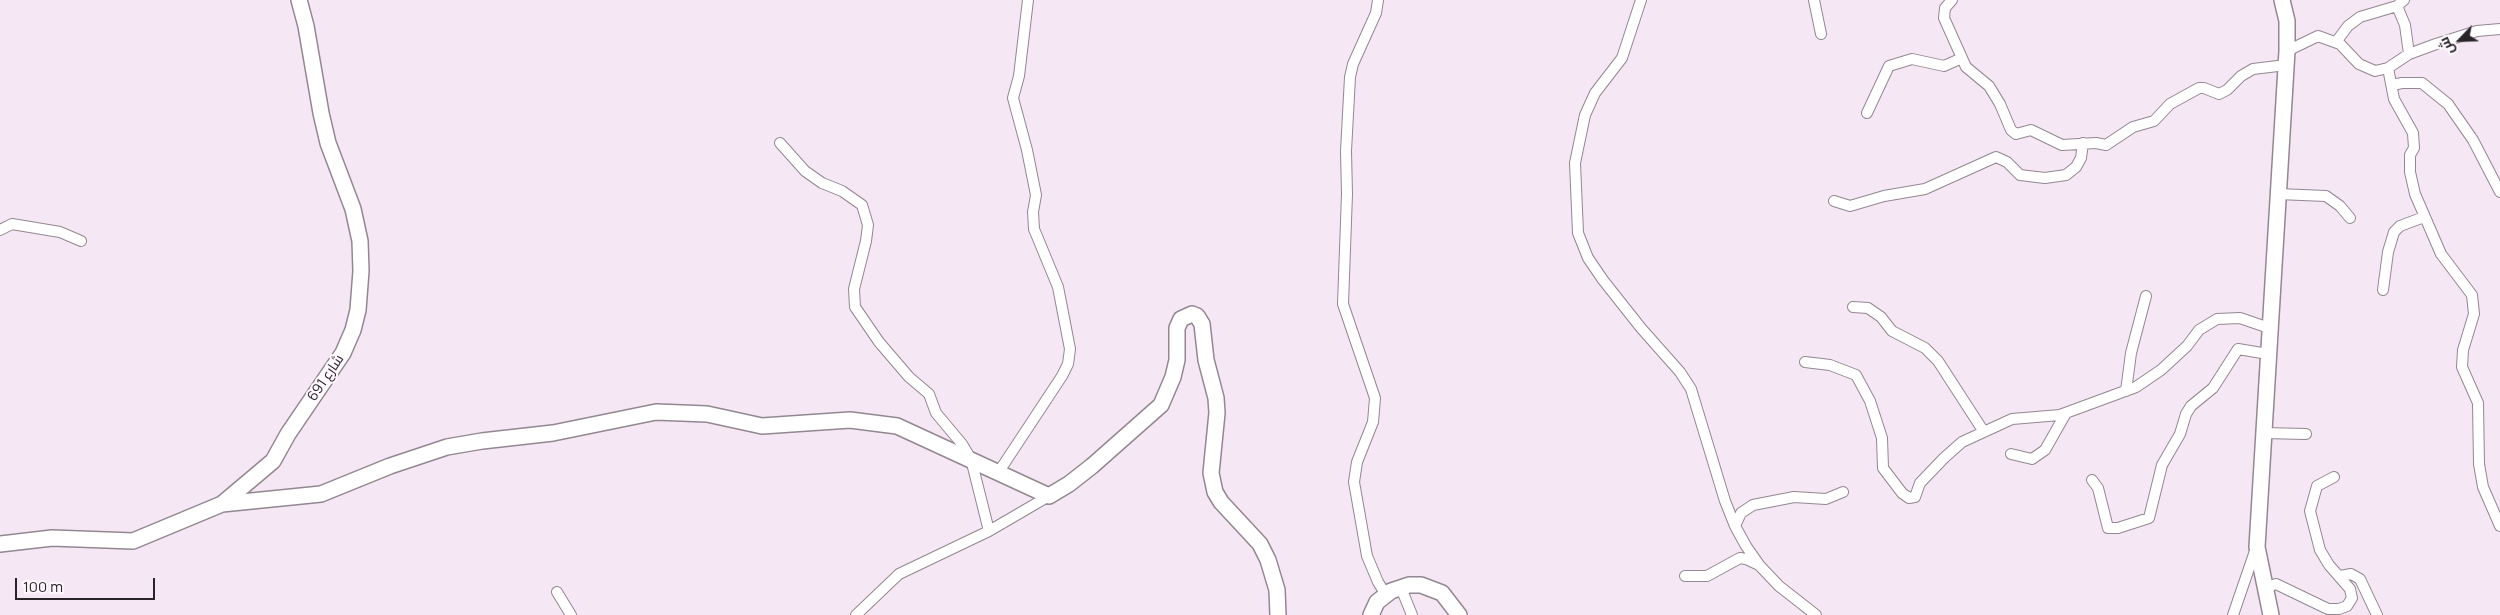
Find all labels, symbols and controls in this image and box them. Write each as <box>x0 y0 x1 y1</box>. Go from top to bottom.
north arrow <box>2435 15 2485 65</box>
text: ش <box>2434 34 2458 58</box>
street label: شارع 691 <box>304 351 348 405</box>
scale bar <box>18 568 158 600</box>
text: 100 m <box>23 576 63 597</box>

